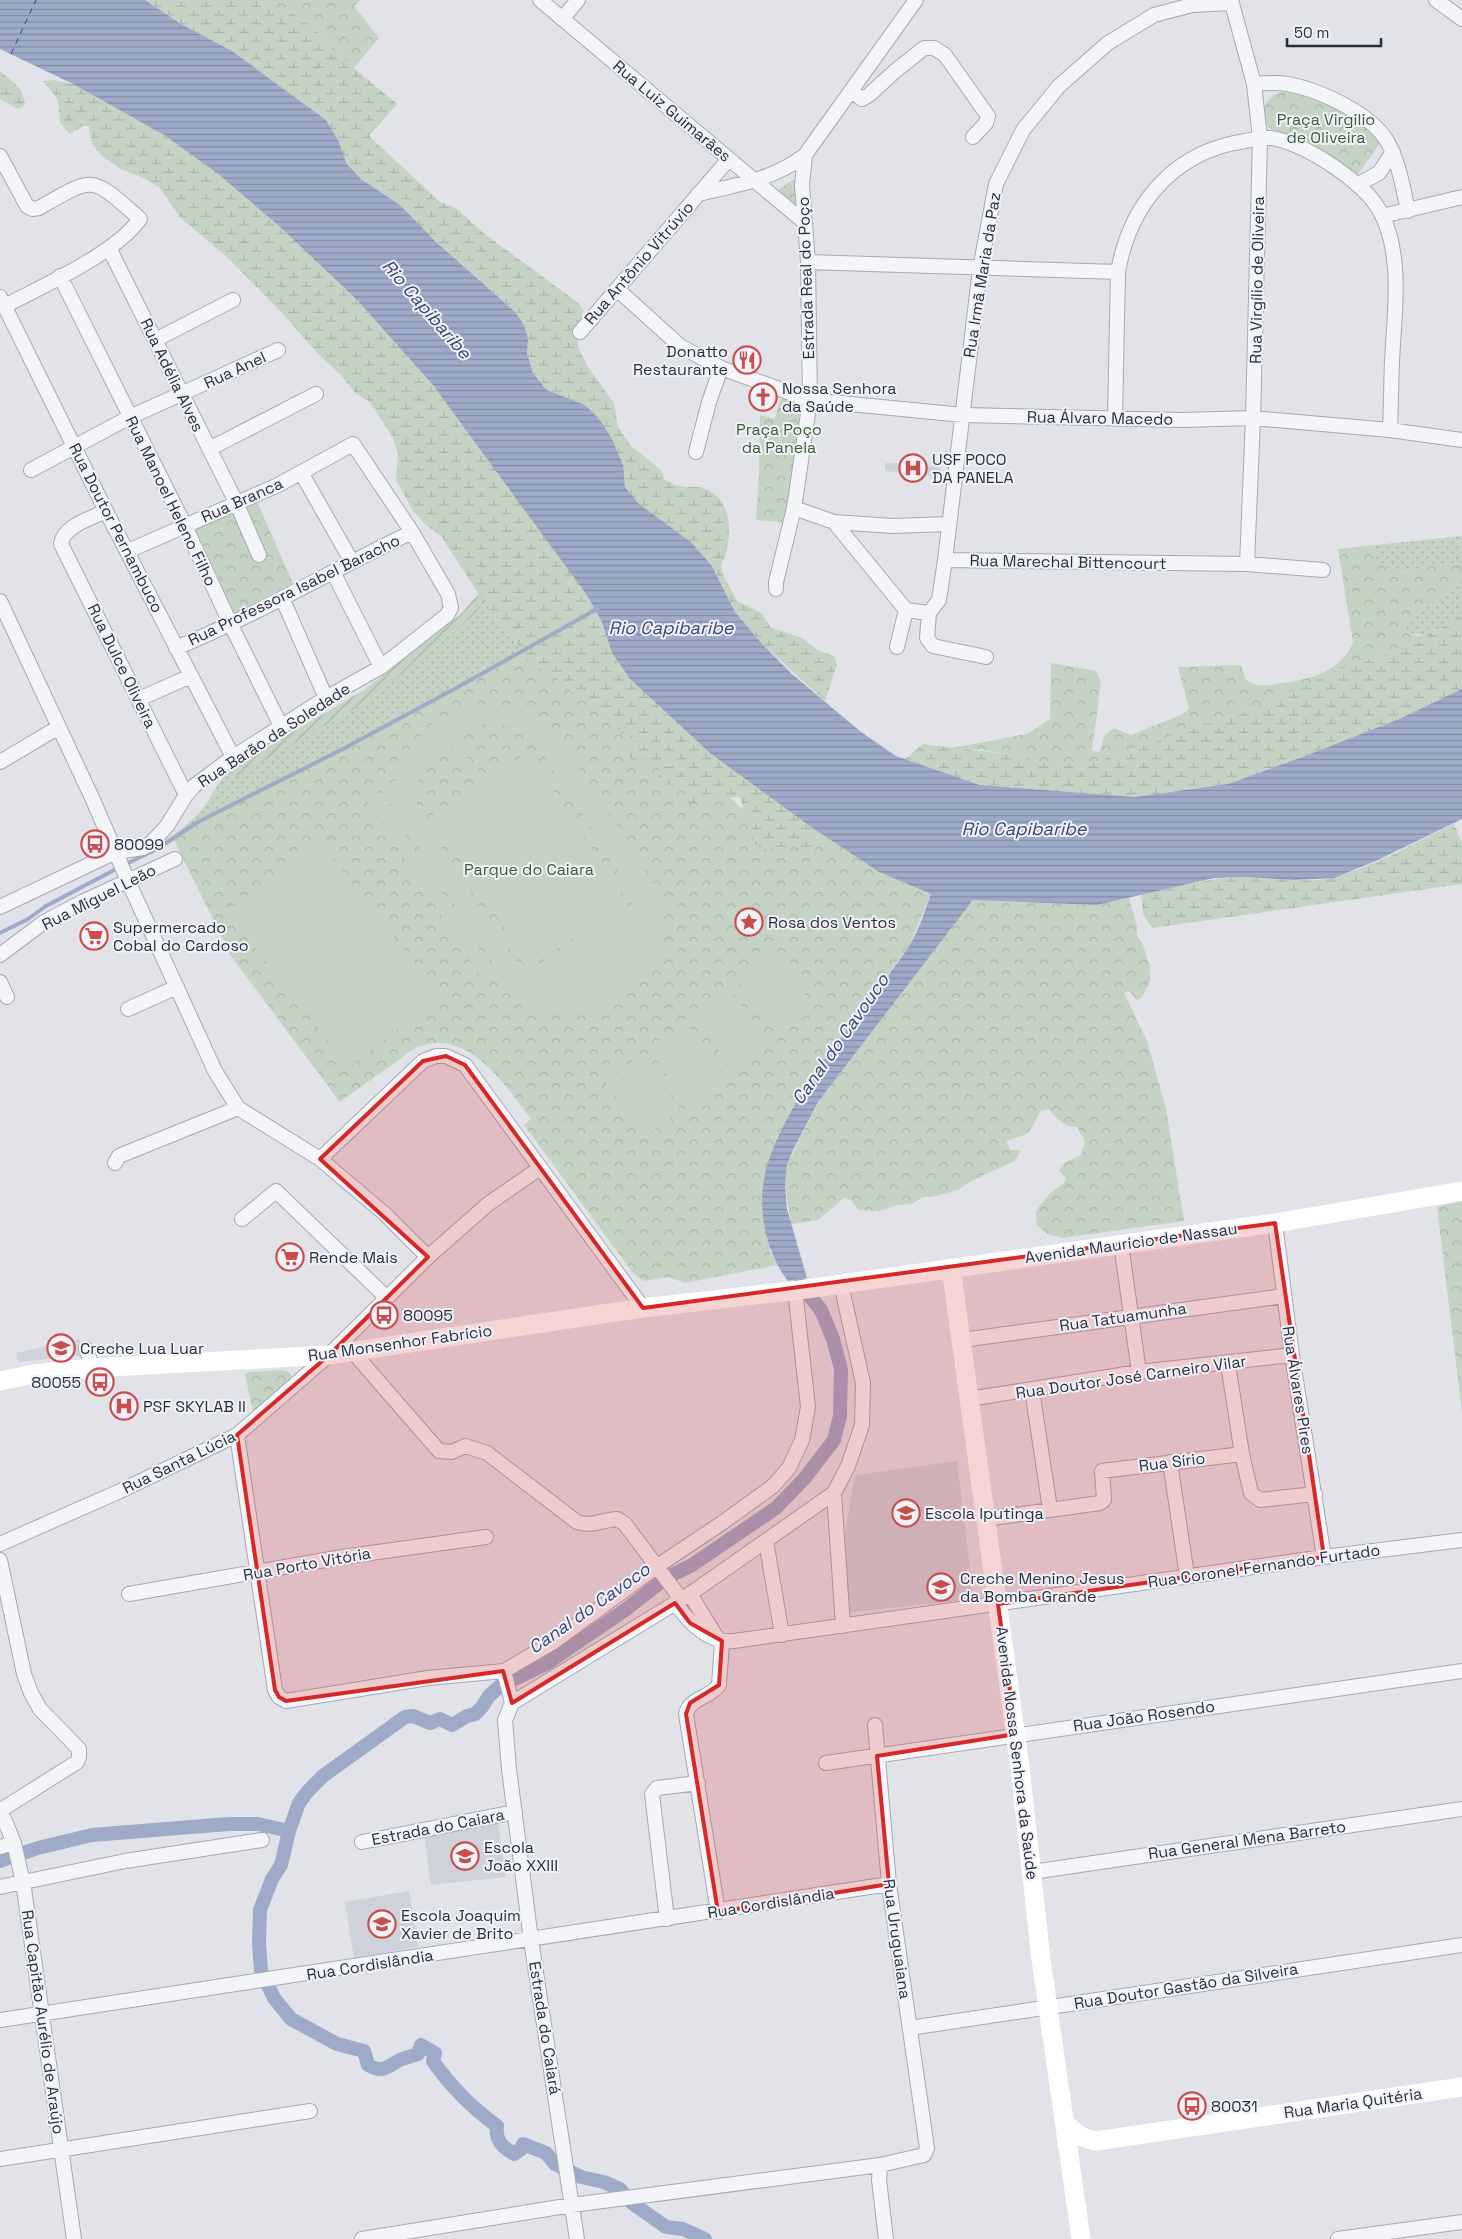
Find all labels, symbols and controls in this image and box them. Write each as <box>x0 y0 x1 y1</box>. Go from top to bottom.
scale bar <box>1287 15 1381 47</box>
text: 50 m <box>1294 23 1329 42</box>
street label: Rua Luiz Guimarães <box>609 55 735 167</box>
park label: Praça Virgilio de Oliveira <box>1277 109 1375 148</box>
street label: Rua Irmã Maria da Paz <box>959 191 1005 359</box>
street label: Estrada Real do Poço <box>793 196 819 360</box>
street label: Rua Virgílio de Oliveira <box>1245 196 1269 364</box>
street label: Rua Antônio Vitrúvio <box>580 197 698 329</box>
water label: Rio Capibaribe <box>377 254 478 365</box>
street label: Rua Adélia Alves <box>135 315 209 435</box>
place label: Donatto Restaurante <box>633 341 728 380</box>
restaurant icon: Donatto Restaurante <box>732 345 762 375</box>
street label: Rua Anel <box>201 346 269 394</box>
place label: Nossa Senhora da Saúde <box>782 378 896 417</box>
church icon: Nossa Senhora da Saúde <box>748 382 778 412</box>
street label: Rua Álvaro Macedo <box>1027 406 1173 430</box>
street label: Rua Manoel Heleno Filho <box>121 412 221 590</box>
park label: Praça Poço da Panela <box>736 419 822 458</box>
street label: Rua Doutor Pernambuco <box>64 440 168 616</box>
place label: USF POCO DA PANELA <box>932 449 1014 488</box>
hospital icon: USF POCO DA PANELA <box>898 453 928 483</box>
street label: Rua Branca <box>198 473 286 527</box>
street label: Rua Professora Isabel Baracho <box>185 529 403 651</box>
street label: Rua Marechal Bittencourt <box>969 550 1167 574</box>
street label: Rua Dulce Oliveira <box>83 600 161 732</box>
water label: Rio Capibaribe <box>609 616 735 639</box>
street label: Rua Barão da Soledade <box>194 678 354 792</box>
water label: Rio Capibaribe <box>962 817 1088 840</box>
bus stop icon: 80099 <box>80 829 110 859</box>
place label: 80099 <box>114 834 164 855</box>
street label: Rua Miguel Leão <box>38 859 160 935</box>
park label: Parque do Caiara <box>464 859 594 880</box>
place icon: Rosa dos Ventos <box>734 907 764 937</box>
place label: Rosa dos Ventos <box>768 912 896 933</box>
place label: Supermercado Cobal do Cardoso <box>113 917 249 956</box>
supermarket icon: Supermercado Cobal do Cardoso <box>79 921 109 951</box>
water label: Canal do Cavouco <box>786 968 894 1109</box>
street label: Avenida Maurício de Nassau <box>1023 1218 1239 1268</box>
supermarket icon: Rende Mais <box>275 1242 305 1272</box>
place label: Rende Mais <box>309 1247 398 1268</box>
street label: Rua Tatuamunha <box>1058 1298 1188 1336</box>
bus stop icon: 80095 <box>369 1300 399 1330</box>
place label: 80095 <box>403 1305 453 1326</box>
street label: Rua Monsenhor Fabrício <box>307 1320 493 1366</box>
street label: Rua Álvares Pires <box>1277 1324 1319 1456</box>
school or university icon: Creche Lua Luar <box>46 1333 76 1363</box>
place label: Creche Lua Luar <box>80 1338 204 1359</box>
street label: Rua Doutor José Carneiro Vilar <box>1014 1350 1248 1404</box>
bus stop icon: 80055 <box>85 1367 115 1397</box>
place label: 80055 <box>31 1372 81 1393</box>
hospital icon: PSF SKYLAB II <box>109 1391 139 1421</box>
place label: PSF SKYLAB II <box>143 1396 246 1417</box>
street label: Rua Santa Lúcia <box>119 1425 239 1499</box>
street label: Rua Sírio <box>1138 1448 1206 1476</box>
school or university icon: Escola Iputinga <box>891 1498 921 1528</box>
place label: Escola Iputinga <box>925 1503 1044 1524</box>
street label: Rua Coronel Fernando Furtado <box>1146 1539 1382 1593</box>
street label: Rua Porto Vitória <box>242 1542 372 1586</box>
water label: Canal do Cavoco <box>524 1557 655 1659</box>
place label: Creche Menino Jesus da Bomba Grande <box>960 1568 1125 1607</box>
school or university icon: Creche Menino Jesus da Bomba Grande <box>926 1572 956 1602</box>
street label: Avenida Nossa Senhora da Saúde <box>991 1625 1043 1881</box>
street label: Rua João Rosendo <box>1072 1696 1216 1736</box>
street label: Estrada do Caiara <box>370 1804 506 1850</box>
street label: Rua General Mena Barreto <box>1147 1816 1347 1864</box>
place label: Escola João XXIII <box>484 1837 558 1876</box>
school or university icon: Escola João XXIII <box>450 1841 480 1871</box>
street label: Rua Uruguaiana <box>878 1878 916 2000</box>
street label: Rua Cordislândia <box>706 1883 836 1923</box>
place label: Escola Joaquim Xavier de Brito <box>401 1905 521 1944</box>
street label: Rua Capitão Aurélio de Araújo <box>17 1909 69 2135</box>
school or university icon: Escola Joaquim Xavier de Brito <box>367 1909 397 1939</box>
street label: Rua Cordislândia <box>305 1945 435 1985</box>
street label: Rua Doutor Gastão da Silveira <box>1072 1958 1300 2014</box>
street label: Estrada do Caiará <box>524 1960 566 2096</box>
street label: Rua Maria Quitéria <box>1282 2083 1424 2123</box>
bus stop icon: 80031 <box>1177 2091 1207 2121</box>
place label: 80031 <box>1211 2096 1258 2117</box>

